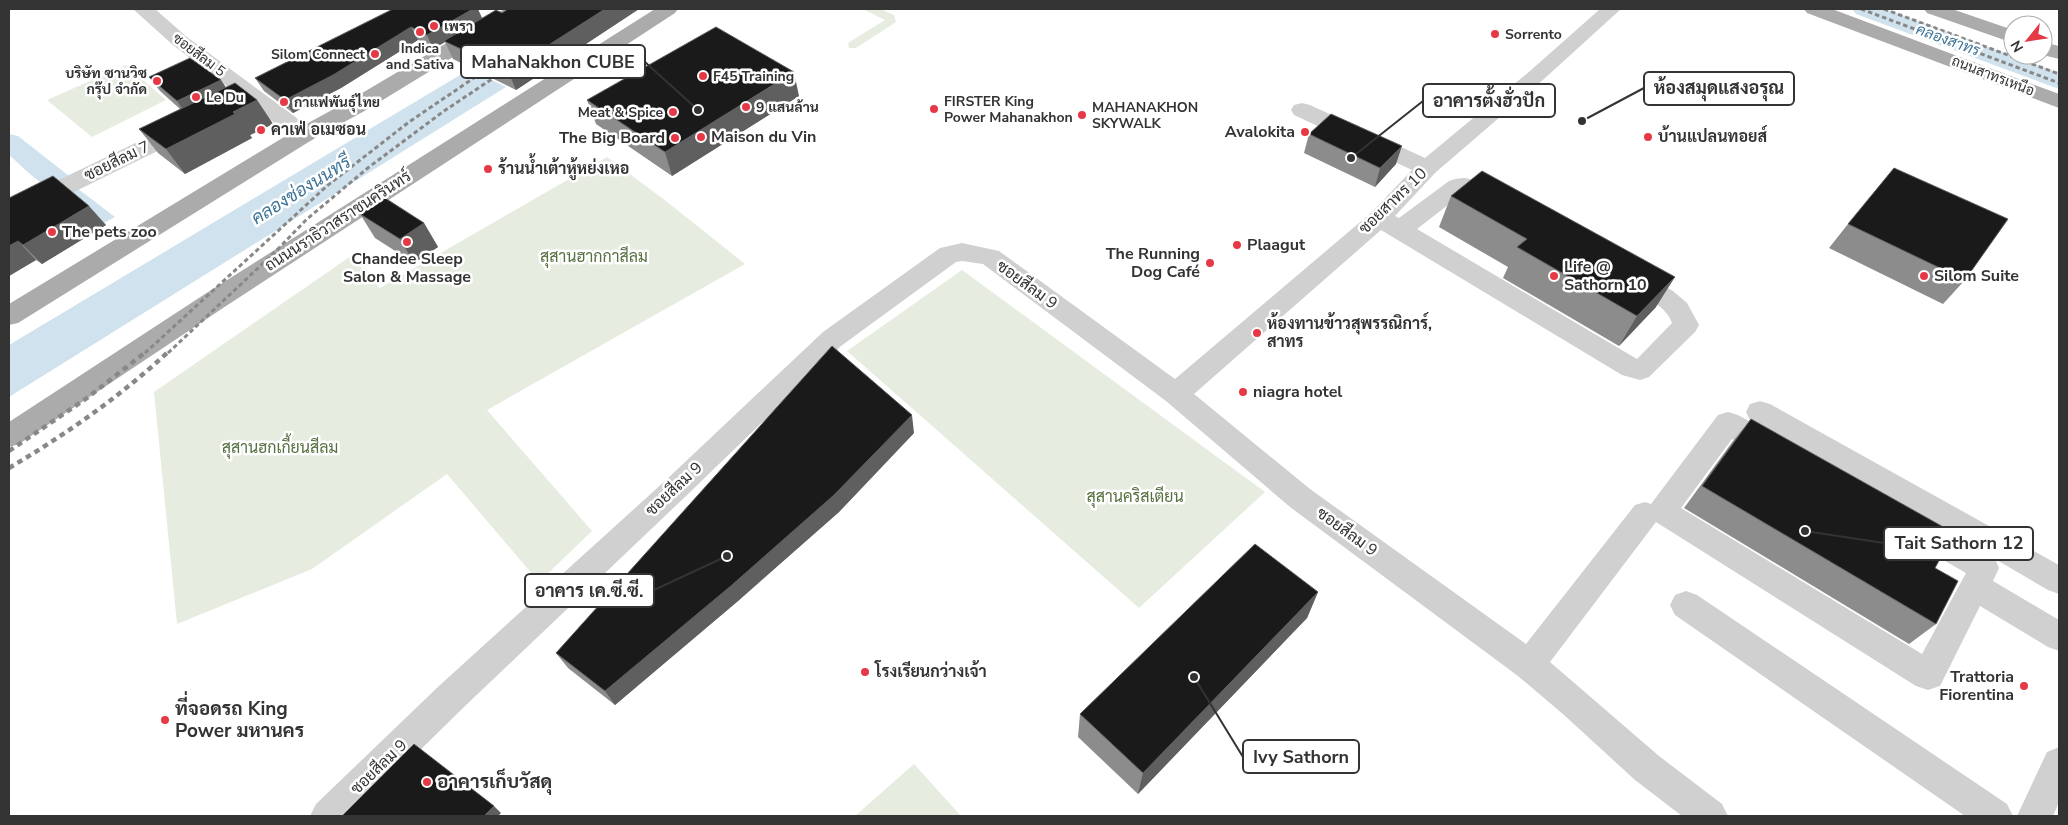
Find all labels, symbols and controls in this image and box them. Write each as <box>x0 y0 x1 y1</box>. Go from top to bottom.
north arrow <box>2003 15 2053 65</box>
place label: เพรา <box>444 17 473 36</box>
water label: คลองสาทร <box>1913 19 1983 61</box>
marker: เพรา <box>428 20 440 32</box>
place label: Sorrento <box>1505 25 1562 44</box>
marker: Indica and Sativa <box>414 26 426 38</box>
marker: Sorrento <box>1489 28 1501 40</box>
street label: ซอยสีลม 5 <box>169 29 229 81</box>
text: N <box>2006 37 2028 56</box>
place label: Indica and Sativa <box>386 39 454 74</box>
place label: Silom Connect <box>271 45 366 64</box>
callout: MahaNakhon CUBE <box>461 45 645 78</box>
marker: Silom Connect <box>369 48 381 60</box>
text: MahaNakhon CUBE <box>471 50 635 74</box>
street label: ถนนสาทรเหนือ <box>1949 51 2037 101</box>
place label: บริษัท ซานวิซ กรุ๊ป จำกัด <box>65 64 147 100</box>
place label: F45 Training <box>713 67 794 86</box>
marker: F45 Training <box>697 70 709 82</box>
callout: ห้องสมุดแสงอรุณ <box>1644 72 1794 105</box>
marker: บริษัท ซานวิซ กรุ๊ป จำกัด <box>151 75 163 87</box>
text: ห้องสมุดแสงอรุณ <box>1654 76 1784 102</box>
callout: อาคารตั้งฮั่วปัก <box>1423 84 1555 117</box>
text: อาคารตั้งฮั่วปัก <box>1433 85 1545 113</box>
place label: Le Du <box>206 88 244 107</box>
marker: Le Du <box>190 91 202 103</box>
place label: FIRSTER King Power Mahanakhon <box>944 92 1073 127</box>
place label: กาแฟพันธ์ุไทย <box>294 93 380 113</box>
marker: กาแฟพันธ์ุไทย <box>278 96 290 108</box>
place label: 9 แสนล้าน <box>756 98 819 117</box>
place label: MAHANAKHON SKYWALK <box>1092 98 1198 133</box>
marker: 9 แสนล้าน <box>740 101 752 113</box>
place label: Meat & Spice <box>578 103 663 122</box>
marker: FIRSTER King Power Mahanakhon <box>928 103 940 115</box>
marker: Meat & Spice <box>667 106 679 118</box>
marker: MAHANAKHON SKYWALK <box>1076 109 1088 121</box>
place label: คาเฟ่ อเมซอน <box>271 119 366 141</box>
place label: Avalokita <box>1225 121 1295 143</box>
marker: คาเฟ่ อเมซอน <box>255 124 267 136</box>
place label: บ้านแปลนทอยส์ <box>1658 125 1768 148</box>
place label: Maison du Vin <box>711 126 816 148</box>
marker: Avalokita <box>1299 126 1311 138</box>
place label: The Big Board <box>559 127 665 149</box>
marker: Maison du Vin <box>695 131 707 143</box>
marker: บ้านแปลนทอยส์ <box>1642 131 1654 143</box>
marker: The Big Board <box>669 132 681 144</box>
street label: ซอยสีลม 7 <box>80 135 154 186</box>
water label: คลองช่องนนทรี <box>246 148 356 230</box>
place label: ร้านน้ำเต้าหู้หย่งเหอ <box>498 153 629 181</box>
marker: ร้านน้ำเต้าหู้หย่งเหอ <box>482 163 494 175</box>
street label: ซอยสาทร 10 <box>1354 163 1432 239</box>
street label: ถนนนราธิวาสราชนครินทร์ <box>259 164 416 277</box>
place label: The pets zoo <box>62 221 157 243</box>
marker: The pets zoo <box>46 226 58 238</box>
place label: Plaagut <box>1247 234 1306 256</box>
marker: Chandee Sleep Salon & Massage <box>401 236 413 248</box>
marker: Plaagut <box>1231 239 1243 251</box>
place label: The Running Dog Café <box>1106 243 1200 283</box>
park label: สุสานฮากกาสีลม <box>540 245 648 268</box>
place label: Chandee Sleep Salon & Massage <box>343 248 471 288</box>
street label: ซอยสีลม 9 <box>992 255 1063 315</box>
place label: Life @ Sathorn 10 <box>1564 256 1647 296</box>
marker: The Running Dog Café <box>1204 257 1216 269</box>
place label: Silom Suite <box>1934 265 2019 287</box>
marker: Life @ Sathorn 10 <box>1548 270 1560 282</box>
marker: Silom Suite <box>1918 270 1930 282</box>
place label: ห้องทานข้าวสุพรรณิการ์, สาทร <box>1267 312 1432 353</box>
marker: ห้องทานข้าวสุพรรณิการ์, สาทร <box>1251 327 1263 339</box>
place label: niagra hotel <box>1253 381 1342 403</box>
marker: niagra hotel <box>1237 386 1249 398</box>
park label: สุสานฮกเกี้ยนสีลม <box>222 433 338 459</box>
street label: ซอยสีลม 9 <box>640 456 707 521</box>
park label: สุสานคริสเตียน <box>1086 485 1184 508</box>
street label: ซอยสีลม 9 <box>1312 502 1383 562</box>
callout: Tait Sathorn 12 <box>1884 527 2033 560</box>
text: Tait Sathorn 12 <box>1894 531 2024 555</box>
callout: อาคาร เค.ซี.ซี. <box>525 574 654 607</box>
text: อาคาร เค.ซี.ซี. <box>535 578 643 603</box>
place label: โรงเรียนกว่างเจ้า <box>874 660 987 683</box>
marker: โรงเรียนกว่างเจ้า <box>859 666 871 678</box>
place label: Trattoria Fiorentina <box>1939 666 2014 706</box>
marker: Trattoria Fiorentina <box>2018 680 2030 692</box>
place label: ที่จอดรถ King Power มหานคร <box>175 691 304 744</box>
marker: ที่จอดรถ King Power มหานคร <box>159 714 171 726</box>
street label: ซอยสีลม 9 <box>345 734 412 799</box>
callout: Ivy Sathorn <box>1243 740 1359 773</box>
text: Ivy Sathorn <box>1253 745 1349 769</box>
place label: อาคารเก็บวัสดุ <box>437 768 552 796</box>
marker: อาคารเก็บวัสดุ <box>421 776 433 788</box>

